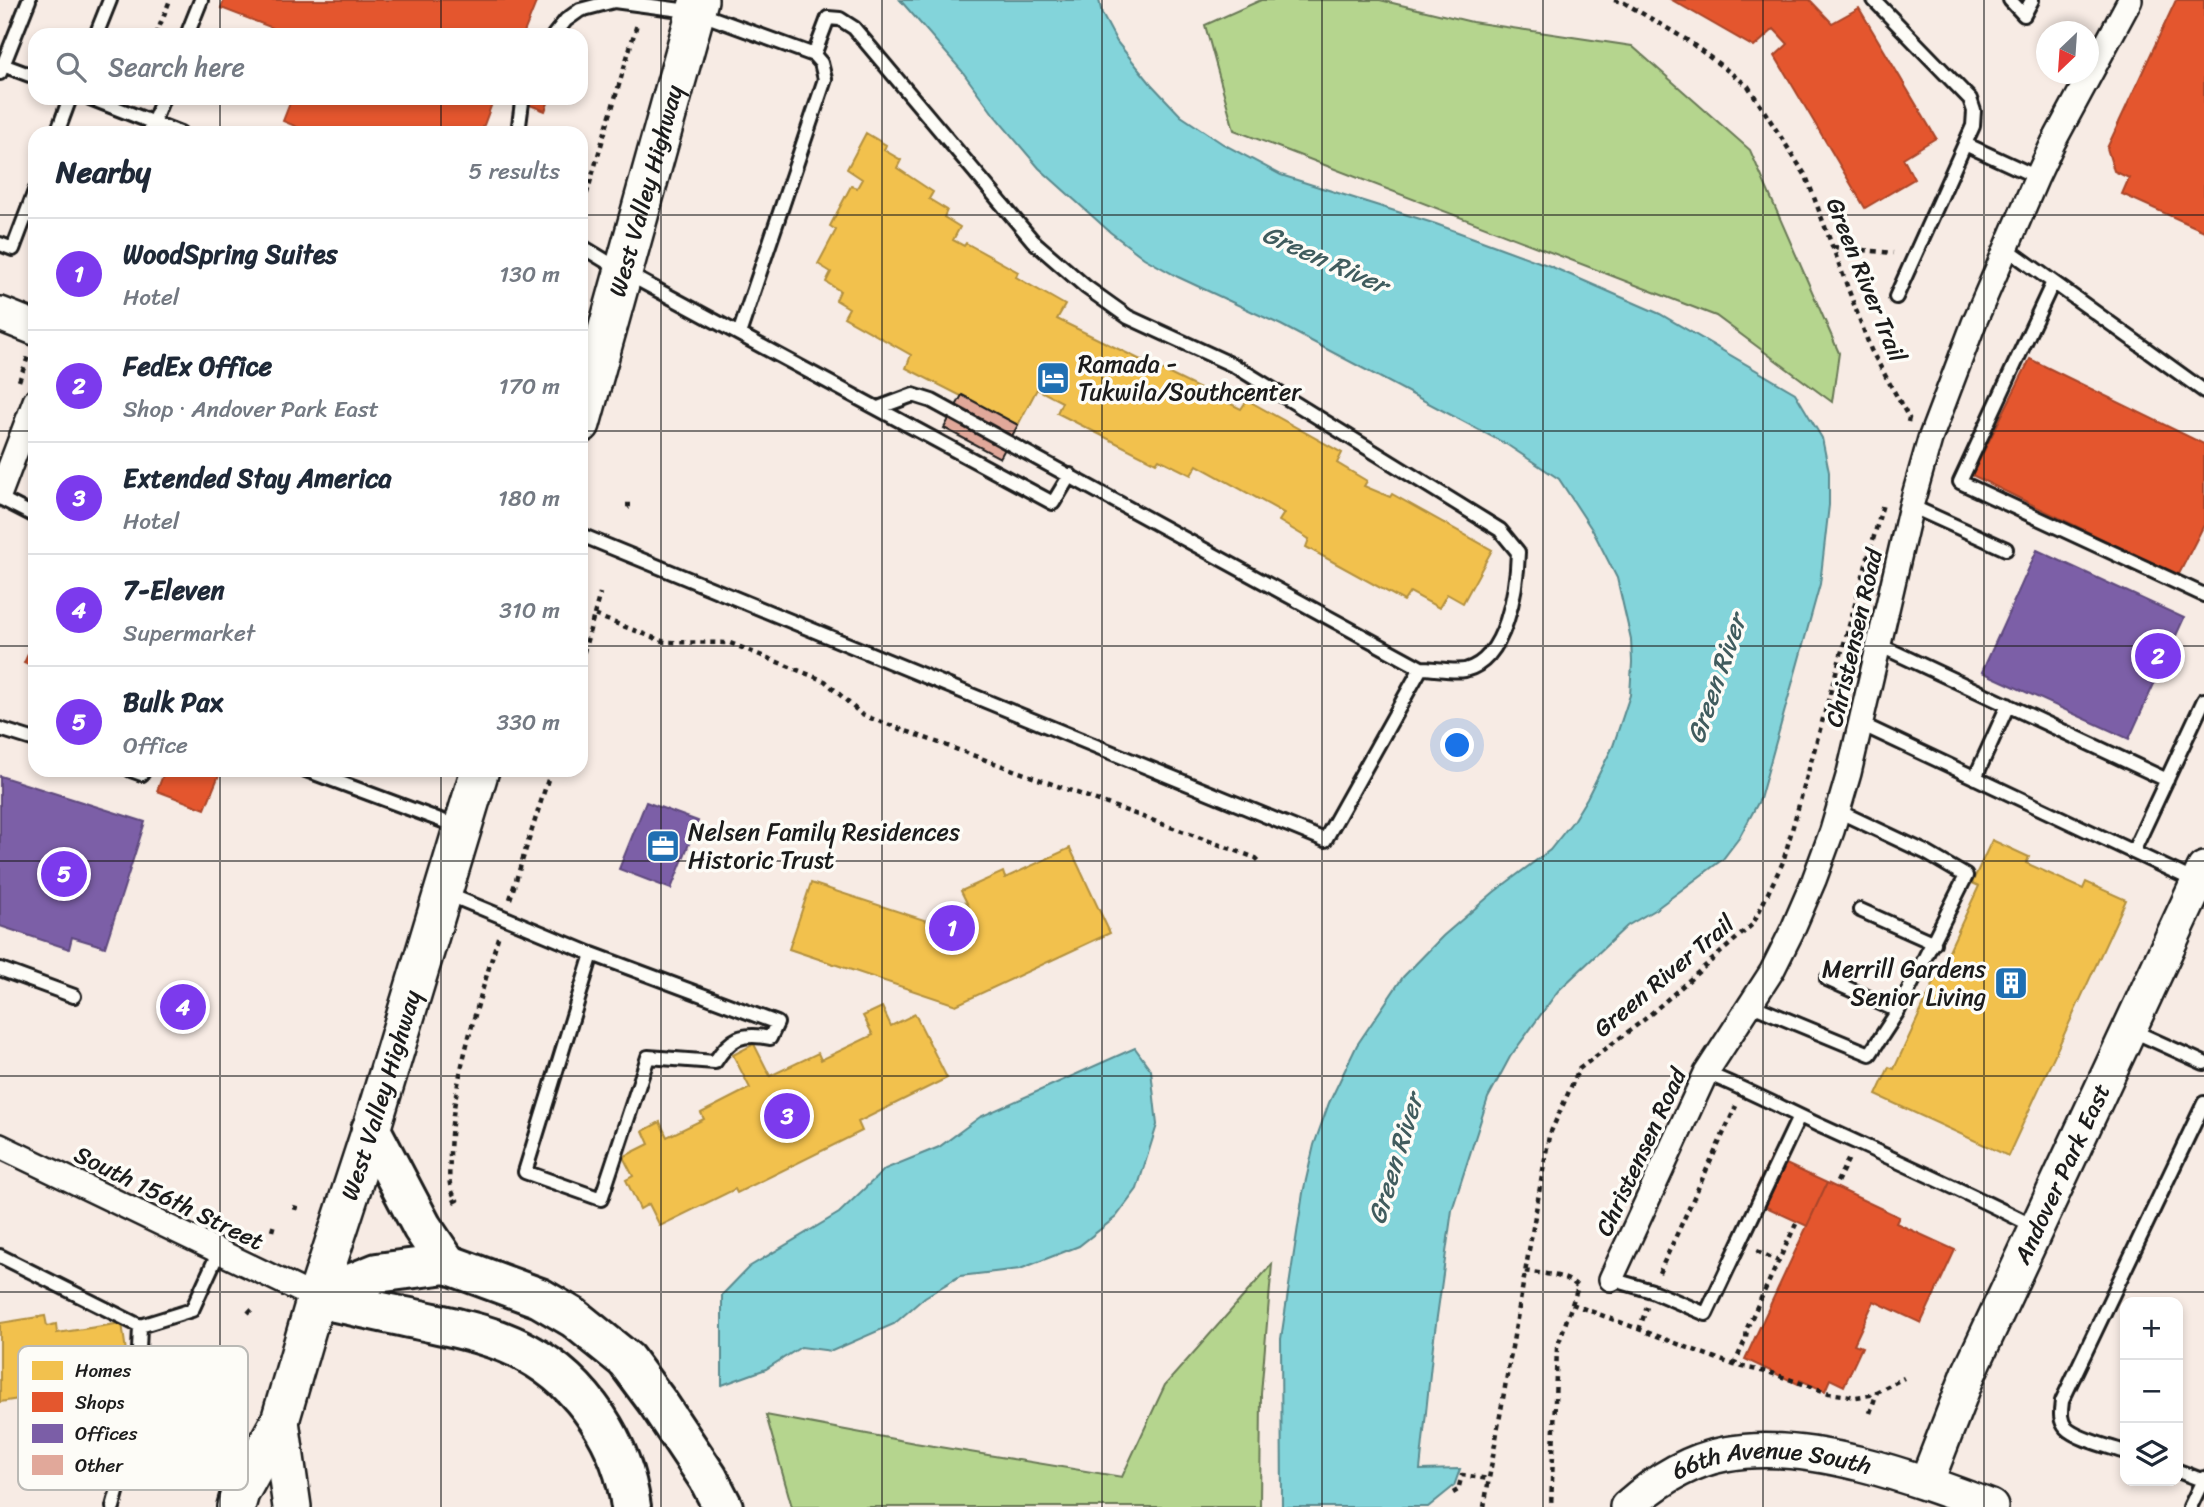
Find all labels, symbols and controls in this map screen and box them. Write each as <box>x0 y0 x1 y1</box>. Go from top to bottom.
north arrow <box>2036 21 2099 84</box>
search box <box>28 28 588 105</box>
text: Search here <box>108 44 245 90</box>
icon: search <box>52 48 90 86</box>
street label: West Valley Highway <box>596 79 696 302</box>
text: Nearby <box>56 145 151 199</box>
text: 5 results <box>469 151 560 192</box>
street label: Green River Trail <box>1814 191 1919 370</box>
water label: Green River <box>1255 211 1399 309</box>
text: WoodSpring Suites <box>123 231 337 277</box>
text: 1 <box>74 254 84 295</box>
text: 130 m <box>499 254 560 295</box>
text: Hotel <box>123 277 179 318</box>
text: FedEx Office <box>123 343 272 389</box>
place label: Ramada - Tukwila/Southcenter <box>1078 343 1302 413</box>
hotel icon: Ramada - Tukwila/Southcenter <box>1034 359 1072 397</box>
text: 2 <box>72 366 86 407</box>
text: 170 m <box>499 366 560 407</box>
text: Shop · Andover Park East <box>123 389 379 430</box>
text: Extended Stay America <box>123 455 391 501</box>
text: 3 <box>73 478 85 519</box>
text: 180 m <box>498 478 560 519</box>
text: Hotel <box>123 501 179 542</box>
street label: Christensen Road <box>1813 543 1895 731</box>
text: 7-Eleven <box>123 567 225 613</box>
text: 4 <box>72 590 86 631</box>
text: 310 m <box>499 590 560 631</box>
water label: Green River <box>1673 604 1761 750</box>
text: Supermarket <box>123 613 255 654</box>
pin: 2 <box>2135 630 2181 682</box>
text: Bulk Pax <box>123 679 223 725</box>
text: 5 <box>72 702 86 743</box>
text: 330 m <box>497 702 560 743</box>
text: Office <box>123 725 188 766</box>
your location <box>1440 728 1474 762</box>
place label: Nelsen Family Residences Historic Trust <box>688 811 960 881</box>
office icon: Nelsen Family Residences Historic Trust <box>644 827 682 865</box>
pin: 5 <box>41 848 87 900</box>
pin: 1 <box>929 902 975 954</box>
street label: Green River Trail <box>1584 903 1745 1048</box>
place label: Merrill Gardens Senior Living <box>1822 948 1986 1018</box>
building icon: Merrill Gardens Senior Living <box>1992 964 2030 1002</box>
pin: 4 <box>160 981 206 1033</box>
street label: West Valley Highway <box>328 984 433 1206</box>
street label: Christensen Road <box>1584 1060 1699 1243</box>
street label: Andover Park East <box>2001 1076 2122 1272</box>
water label: Green River <box>1353 1084 1438 1230</box>
pin: 3 <box>764 1090 810 1142</box>
street label: South 156th Street <box>67 1134 271 1262</box>
map controls <box>2120 1297 2183 1486</box>
button: + <box>2120 1297 2183 1360</box>
legend <box>18 1346 248 1490</box>
text: Homes <box>75 1354 131 1387</box>
button: − <box>2120 1360 2183 1423</box>
text: Shops <box>75 1386 125 1419</box>
text: Offices <box>75 1417 138 1450</box>
button: layers <box>2120 1423 2183 1486</box>
street label: 66th Avenue South <box>1664 1429 1876 1492</box>
text: Other <box>75 1449 124 1482</box>

